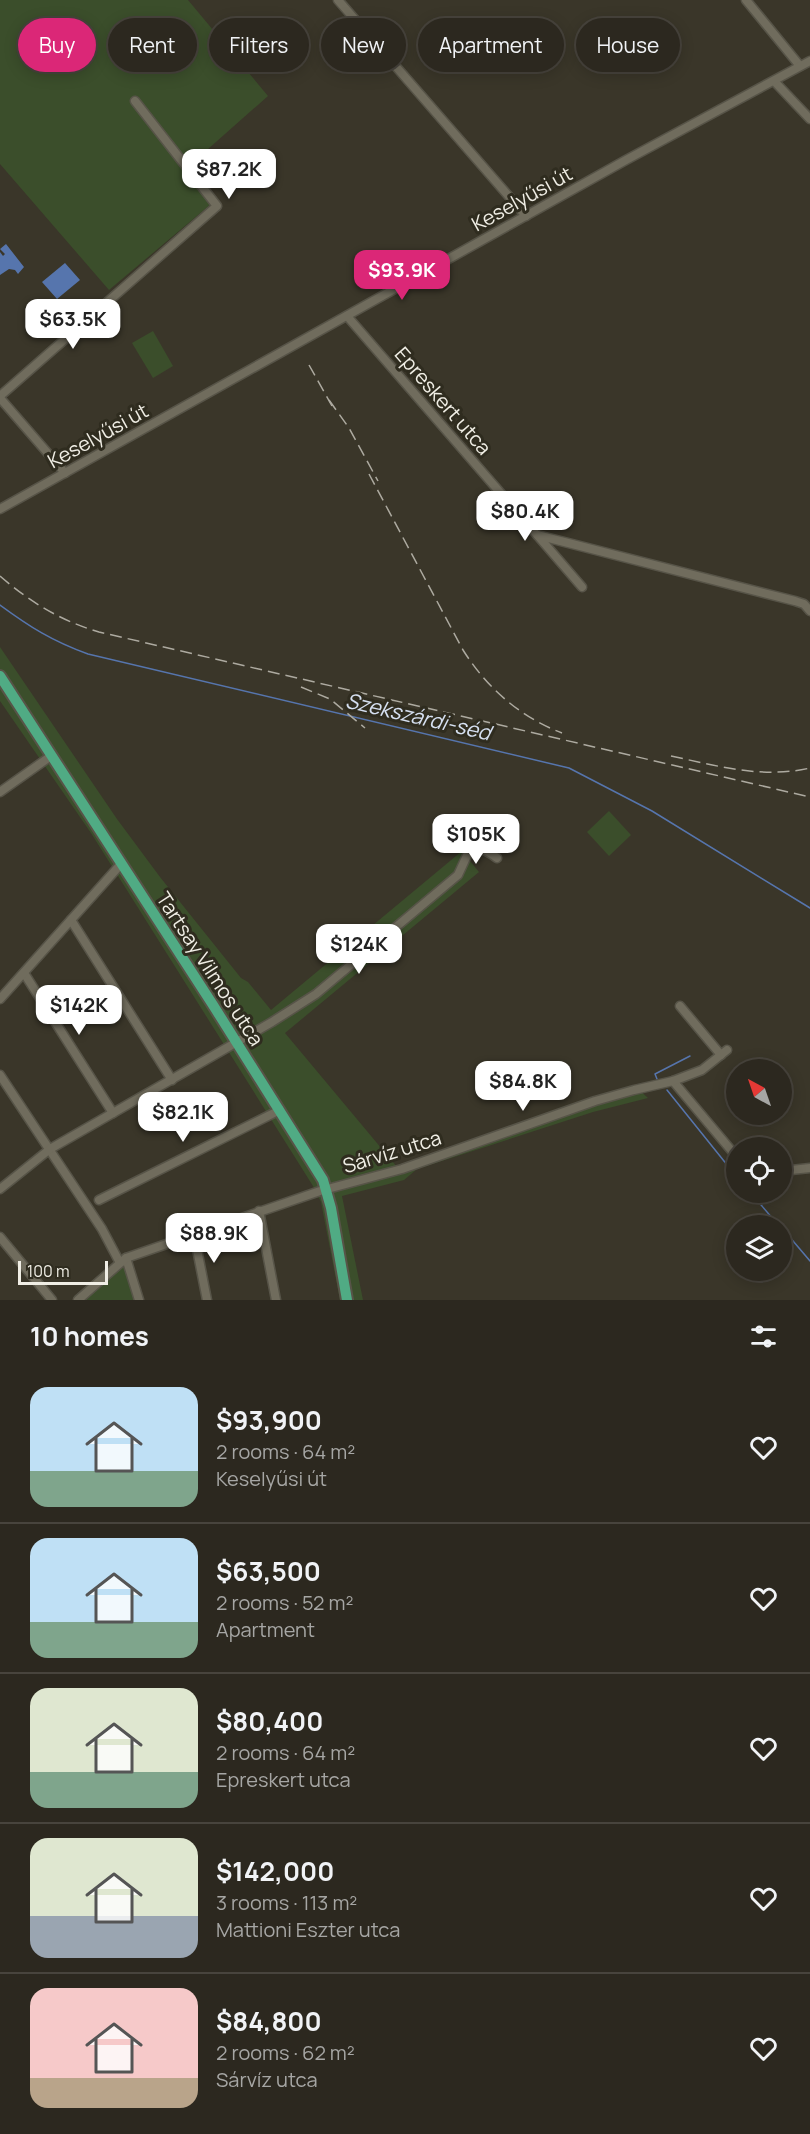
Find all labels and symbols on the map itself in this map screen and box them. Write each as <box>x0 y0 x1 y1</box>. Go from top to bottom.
pin: $87.2K <box>180 149 278 200</box>
street label: Keselyűsi út <box>467 160 577 237</box>
pin: $93.9K <box>353 250 451 301</box>
pin: $63.5K <box>24 299 122 350</box>
street label: Epreskert utca <box>389 341 498 460</box>
street label: Keselyűsi út <box>43 397 153 474</box>
pin: $80.4K <box>476 491 574 542</box>
water label: Szekszárdi-séd <box>343 686 496 747</box>
pin: $105K <box>434 814 518 865</box>
street label: Tartsay Vilmos utca <box>151 887 270 1051</box>
pin: $124K <box>317 924 401 975</box>
pin: $142K <box>37 985 121 1036</box>
north arrow <box>726 1059 792 1125</box>
pin: $84.8K <box>474 1061 572 1112</box>
pin: $82.1K <box>134 1092 232 1143</box>
street label: Sárvíz utca <box>339 1124 444 1179</box>
pin: $88.9K <box>165 1213 263 1264</box>
scale bar <box>18 1258 108 1286</box>

